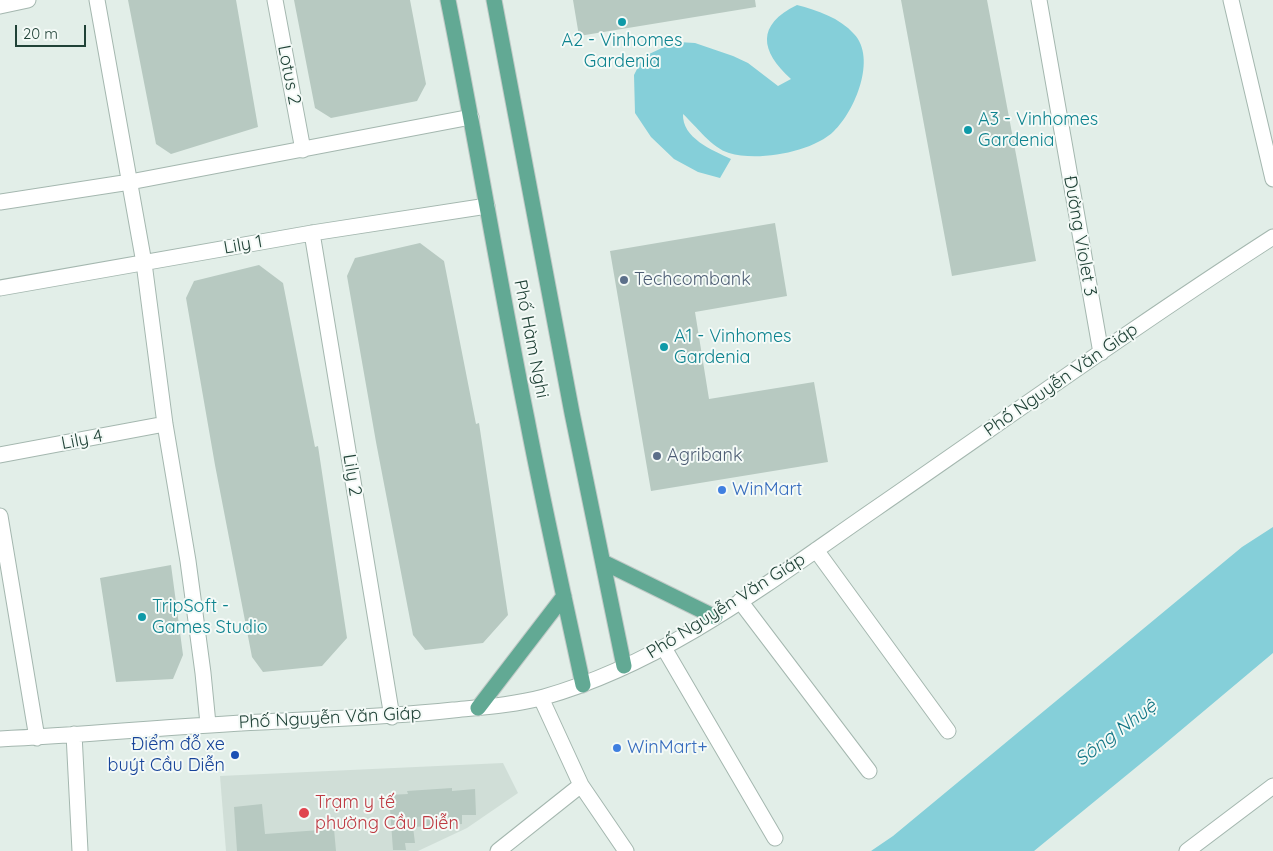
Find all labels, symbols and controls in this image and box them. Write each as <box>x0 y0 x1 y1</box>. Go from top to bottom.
scale bar <box>18 15 89 47</box>
marker: A2 - Vinhomes Gardenia <box>616 16 628 28</box>
text: 20 m <box>23 24 58 43</box>
place label: A2 - Vinhomes Gardenia <box>562 30 682 72</box>
street label: Lotus 2 <box>273 43 305 107</box>
place label: A3 - Vinhomes Gardenia <box>978 109 1098 152</box>
marker: A3 - Vinhomes Gardenia <box>962 124 974 136</box>
street label: Đường Violet 3 <box>1059 174 1101 298</box>
street label: Lily 1 <box>222 231 264 259</box>
place label: Techcombank <box>634 269 751 291</box>
marker: Techcombank <box>618 274 630 286</box>
street label: Phố Hàm Nghi <box>509 278 553 400</box>
street label: Phố Nguyễn Văn Giáp <box>980 319 1142 441</box>
place label: A1 - Vinhomes Gardenia <box>674 326 792 368</box>
marker: A1 - Vinhomes Gardenia <box>658 341 670 353</box>
street label: Lily 4 <box>59 425 105 455</box>
place label: Agribank <box>667 445 743 467</box>
marker: Agribank <box>651 450 663 462</box>
street label: Lily 2 <box>338 452 366 498</box>
place label: WinMart <box>732 479 802 501</box>
marker: WinMart <box>716 484 728 496</box>
street label: Phố Nguyễn Văn Giáp <box>643 548 809 664</box>
place label: TripSoft - Games Studio <box>152 596 268 638</box>
marker: TripSoft - Games Studio <box>136 611 148 623</box>
water label: Sông Nhuệ <box>1071 695 1161 771</box>
street label: Phố Nguyễn Văn Giáp <box>238 702 422 734</box>
place label: Điểm đỗ xe buýt Cầu Diễn <box>108 734 225 776</box>
place label: WinMart+ <box>627 737 708 759</box>
marker: WinMart+ <box>611 742 623 754</box>
marker: Điểm đỗ xe buýt Cầu Diễn <box>229 749 241 761</box>
place label: Trạm y tế phường Cầu Diễn <box>315 792 459 834</box>
marker: Trạm y tế phường Cầu Diễn <box>297 806 311 820</box>

